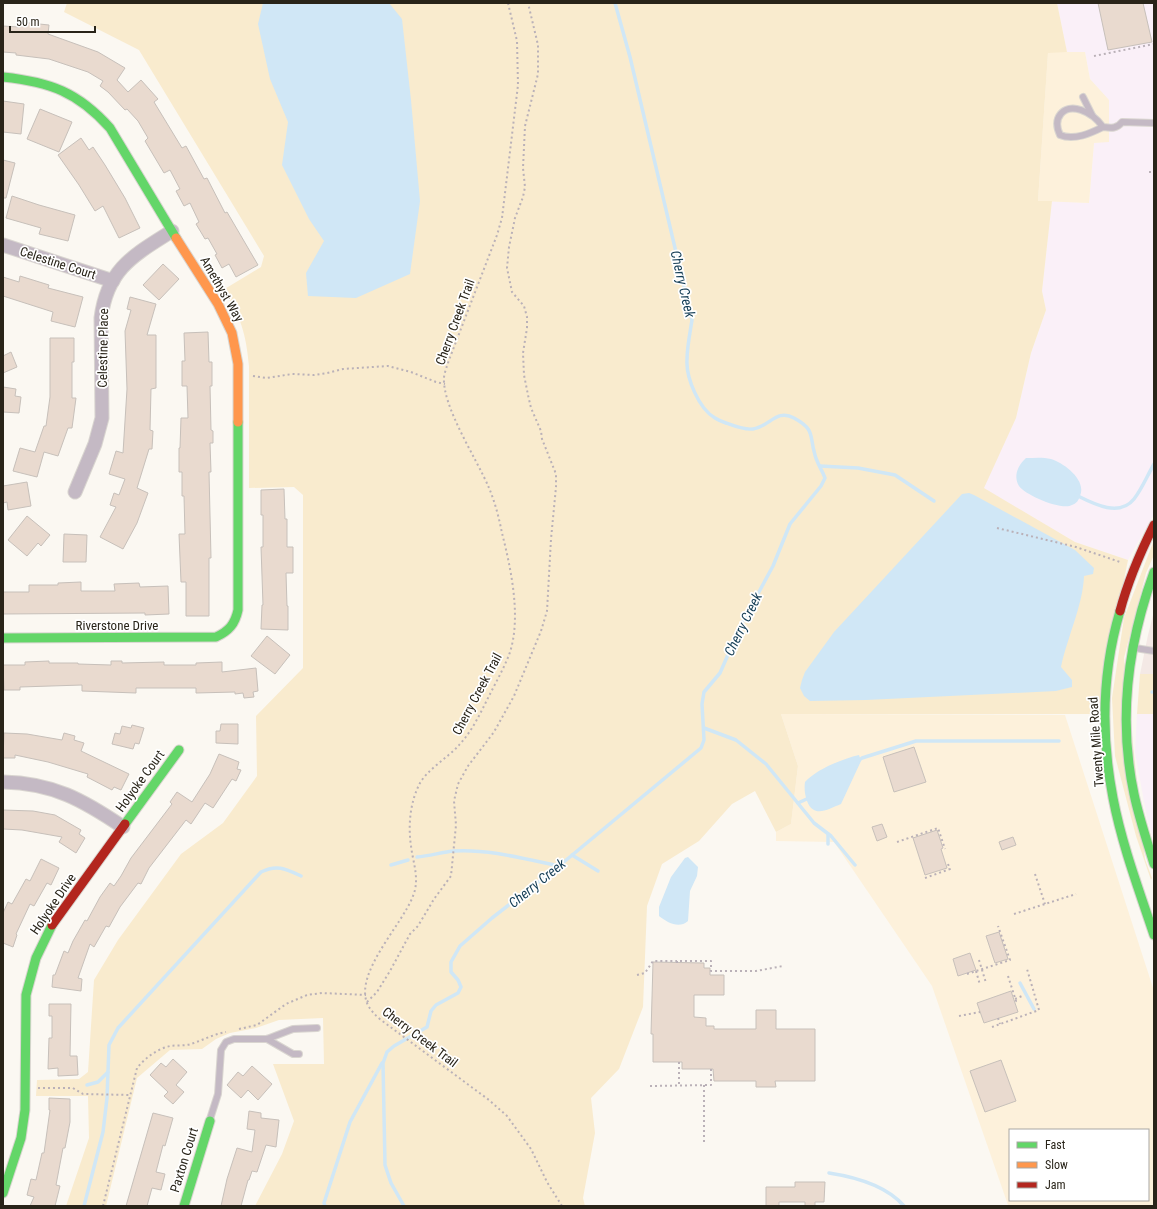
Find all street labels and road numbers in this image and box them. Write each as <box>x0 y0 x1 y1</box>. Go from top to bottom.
street label: Celestine Court <box>18 244 98 282</box>
street label: Amethyst Way <box>197 254 247 325</box>
street label: Cherry Creek Trail <box>432 277 478 367</box>
street label: Celestine Place <box>95 308 111 388</box>
street label: Riverstone Drive <box>76 618 158 633</box>
street label: Cherry Creek Trail <box>449 651 505 737</box>
street label: Twenty Mile Road <box>1085 696 1107 788</box>
street label: Holyoke Court <box>113 747 167 815</box>
street label: Holyoke Drive <box>27 871 79 937</box>
street label: Cherry Creek Trail <box>379 1004 461 1070</box>
street label: Paxton Court <box>167 1126 201 1194</box>

